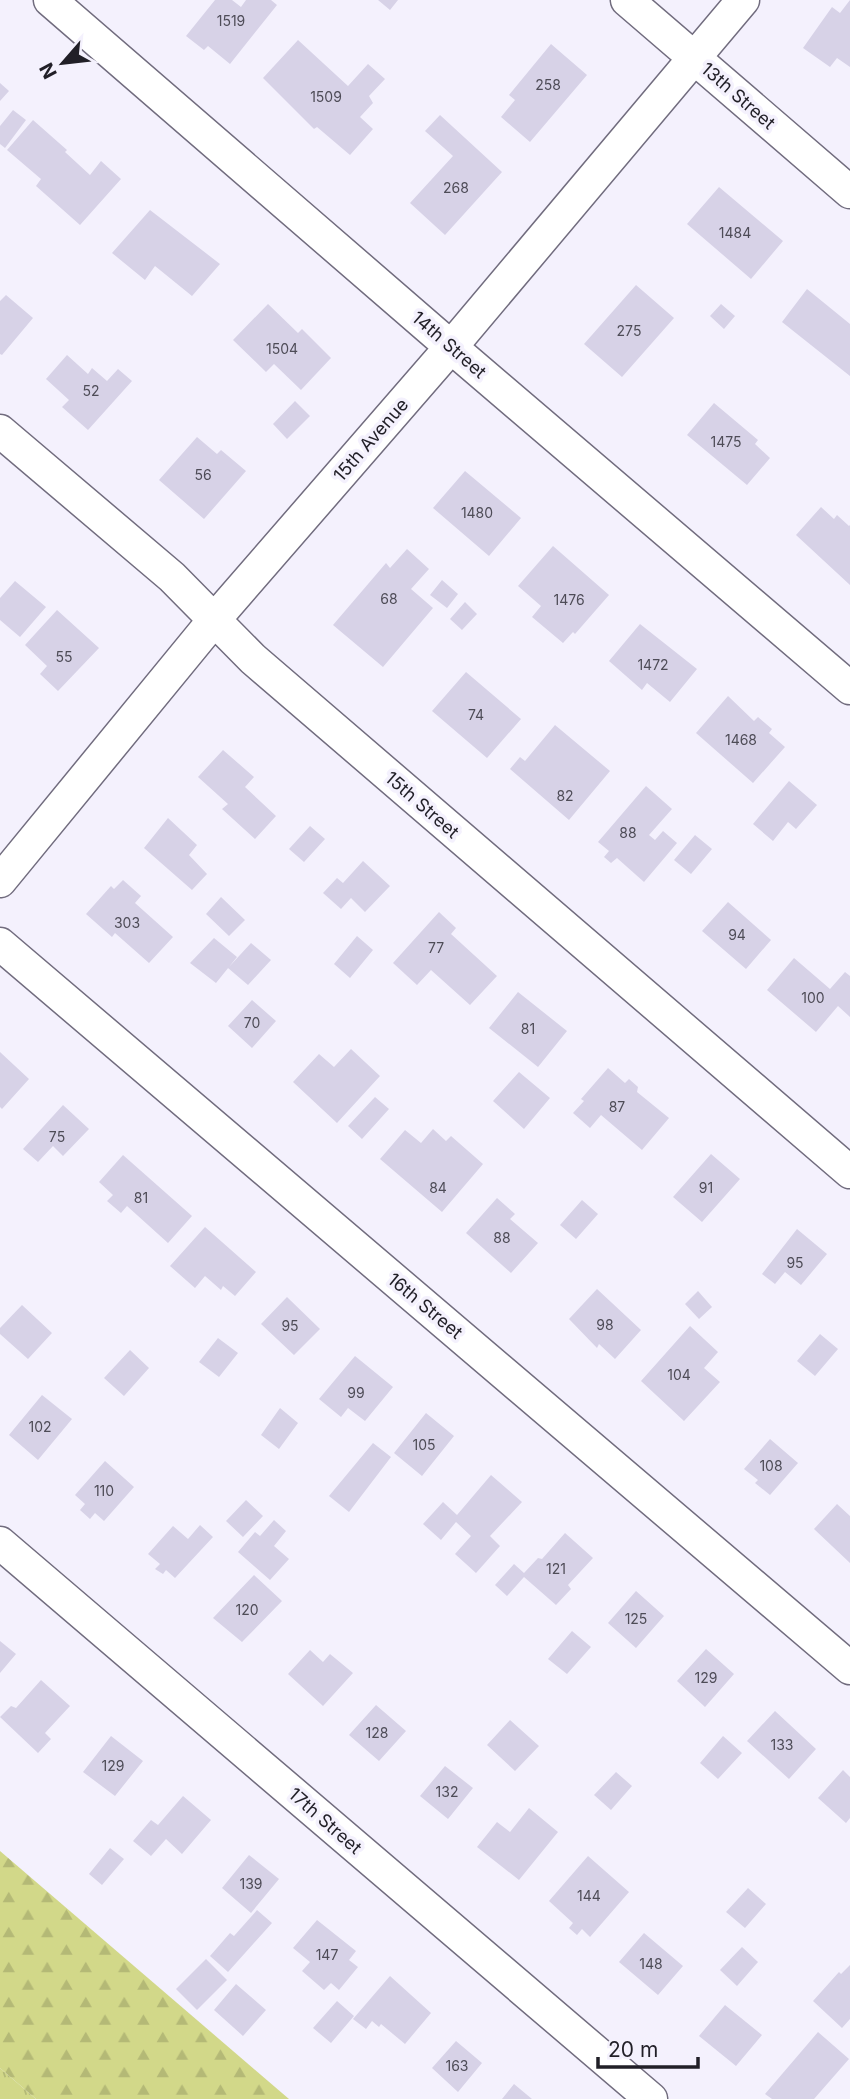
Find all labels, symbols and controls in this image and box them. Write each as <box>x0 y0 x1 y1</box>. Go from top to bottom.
house number: 1519 <box>217 12 245 29</box>
north arrow <box>28 28 98 98</box>
street label: 13th Street <box>697 58 780 133</box>
text: N <box>35 59 62 83</box>
house number: 258 <box>535 76 561 93</box>
house number: 1509 <box>310 88 342 105</box>
house number: 268 <box>443 179 469 196</box>
house number: 1484 <box>719 224 751 241</box>
street label: 14th Street <box>408 307 491 383</box>
house number: 275 <box>617 322 641 339</box>
house number: 1504 <box>266 340 298 357</box>
house number: 52 <box>82 382 100 399</box>
street label: 15th Avenue <box>329 394 412 485</box>
house number: 1475 <box>710 433 742 450</box>
house number: 56 <box>194 466 212 483</box>
house number: 1480 <box>461 504 493 521</box>
house number: 68 <box>380 590 398 607</box>
house number: 1476 <box>553 591 585 608</box>
house number: 55 <box>55 648 73 665</box>
house number: 1472 <box>637 656 669 673</box>
house number: 74 <box>468 706 484 723</box>
house number: 1468 <box>725 731 757 748</box>
street label: 15th Street <box>381 767 464 842</box>
house number: 82 <box>556 787 574 804</box>
house number: 88 <box>619 824 637 841</box>
house number: 303 <box>114 914 140 931</box>
house number: 94 <box>728 926 746 943</box>
house number: 77 <box>428 939 444 956</box>
house number: 100 <box>801 989 825 1006</box>
house number: 70 <box>244 1014 260 1031</box>
house number: 81 <box>521 1020 535 1037</box>
house number: 87 <box>609 1098 625 1115</box>
house number: 75 <box>49 1128 65 1145</box>
house number: 84 <box>429 1179 447 1196</box>
house number: 91 <box>699 1179 713 1196</box>
house number: 81 <box>134 1189 148 1206</box>
house number: 88 <box>493 1229 511 1246</box>
house number: 95 <box>786 1254 804 1271</box>
street label: 16th Street <box>384 1268 467 1343</box>
house number: 98 <box>596 1316 614 1333</box>
house number: 95 <box>281 1317 299 1334</box>
house number: 104 <box>667 1366 691 1383</box>
house number: 99 <box>347 1384 365 1401</box>
house number: 102 <box>28 1418 52 1435</box>
house number: 105 <box>412 1436 436 1453</box>
house number: 108 <box>759 1457 783 1474</box>
house number: 110 <box>94 1482 114 1499</box>
house number: 121 <box>546 1560 566 1577</box>
house number: 120 <box>235 1601 259 1618</box>
house number: 125 <box>625 1610 647 1627</box>
house number: 129 <box>695 1669 717 1686</box>
house number: 128 <box>366 1724 388 1741</box>
house number: 133 <box>771 1736 794 1753</box>
house number: 129 <box>102 1757 124 1774</box>
street label: 17th Street <box>285 1783 366 1858</box>
house number: 132 <box>436 1783 458 1800</box>
house number: 139 <box>239 1875 263 1892</box>
house number: 144 <box>577 1887 601 1904</box>
house number: 147 <box>316 1946 338 1963</box>
house number: 148 <box>639 1955 663 1972</box>
scale bar <box>598 2025 698 2070</box>
text: 20 m <box>608 2037 658 2062</box>
house number: 163 <box>445 2057 469 2074</box>

